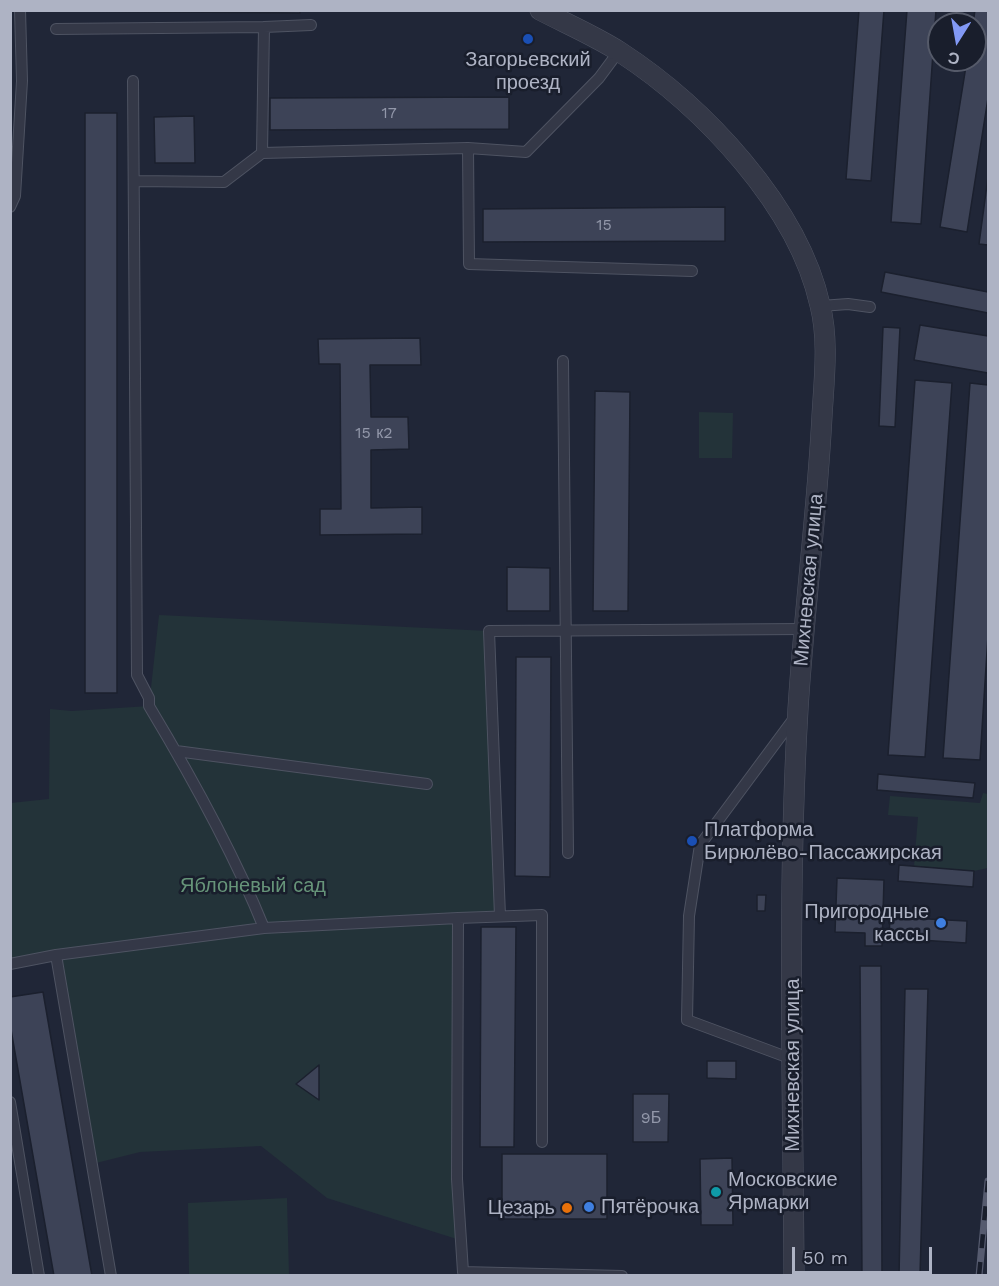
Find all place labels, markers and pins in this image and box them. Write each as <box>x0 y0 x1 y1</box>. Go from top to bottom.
marker: Загорьевский проезд <box>521 32 535 46</box>
place label: Загорьевский проезд <box>465 48 591 95</box>
place label: Платформа Бирюлёво-Пассажирская <box>704 818 942 865</box>
marker: Платформа Бирюлёво-Пассажирская <box>685 834 699 848</box>
place label: Пригородные кассы <box>804 900 929 947</box>
marker: Пригородные кассы <box>934 916 948 930</box>
place label: Московские Ярмарки <box>728 1168 838 1215</box>
marker: Московские Ярмарки <box>709 1185 723 1199</box>
place label: Пятёрочка <box>601 1195 699 1219</box>
place label: Цезарь <box>488 1196 555 1220</box>
marker: Пятёрочка <box>582 1200 596 1214</box>
marker: Цезарь <box>560 1201 574 1215</box>

